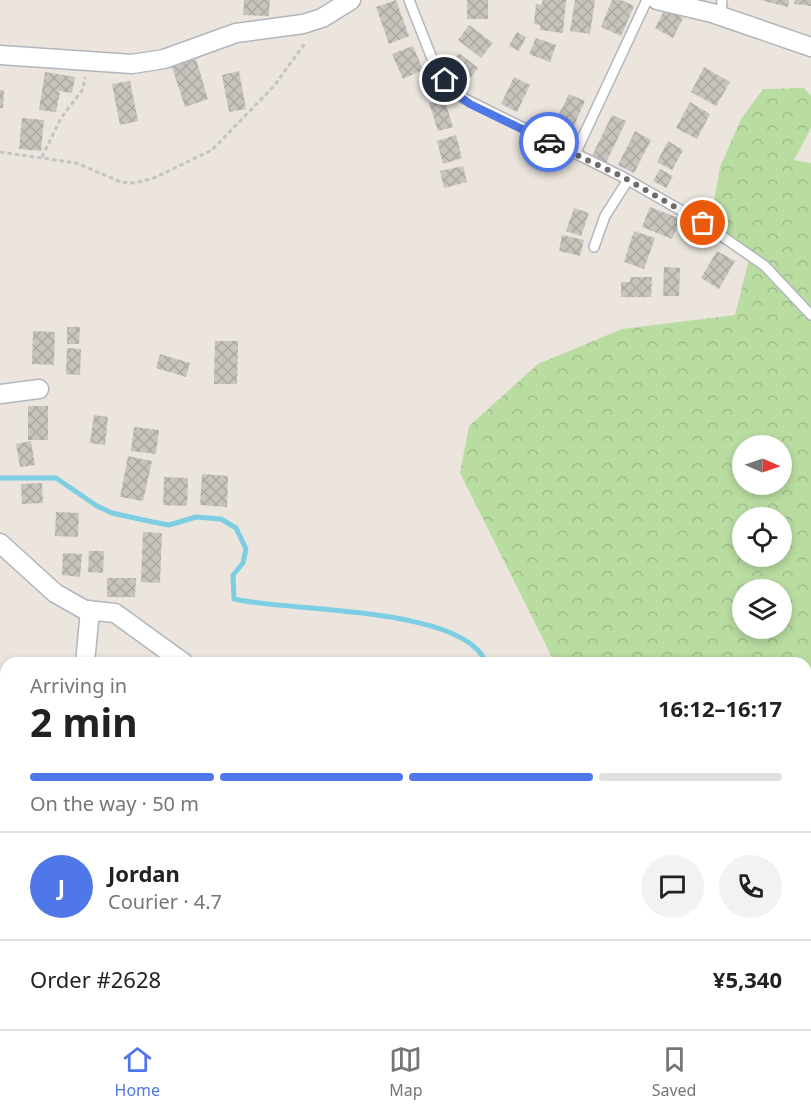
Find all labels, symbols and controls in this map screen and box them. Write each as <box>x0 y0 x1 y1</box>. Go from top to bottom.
pin <box>419 54 470 105</box>
icon: home <box>428 63 461 96</box>
courier <box>519 112 579 172</box>
icon: car <box>533 126 566 159</box>
pin <box>677 197 728 248</box>
icon: bag <box>686 206 719 239</box>
north arrow <box>732 435 792 495</box>
map controls <box>732 435 792 639</box>
button: locate <box>732 507 792 567</box>
button: layers <box>732 579 792 639</box>
text: Arriving in <box>30 672 127 699</box>
text: 16:12–16:17 <box>658 693 782 723</box>
text: 2 min <box>30 695 137 748</box>
text: On the way · 50 m <box>30 790 199 817</box>
button: chat <box>641 855 704 918</box>
button: phone <box>719 855 782 918</box>
text: Jordan <box>108 858 180 888</box>
text: J <box>58 871 65 901</box>
text: Courier · 4.7 <box>108 888 222 915</box>
text: Order #2628 <box>30 964 161 994</box>
text: ¥5,340 <box>713 964 782 994</box>
tab: Home <box>115 1043 160 1101</box>
tab: Map <box>389 1043 423 1101</box>
tab: Saved <box>652 1043 696 1101</box>

